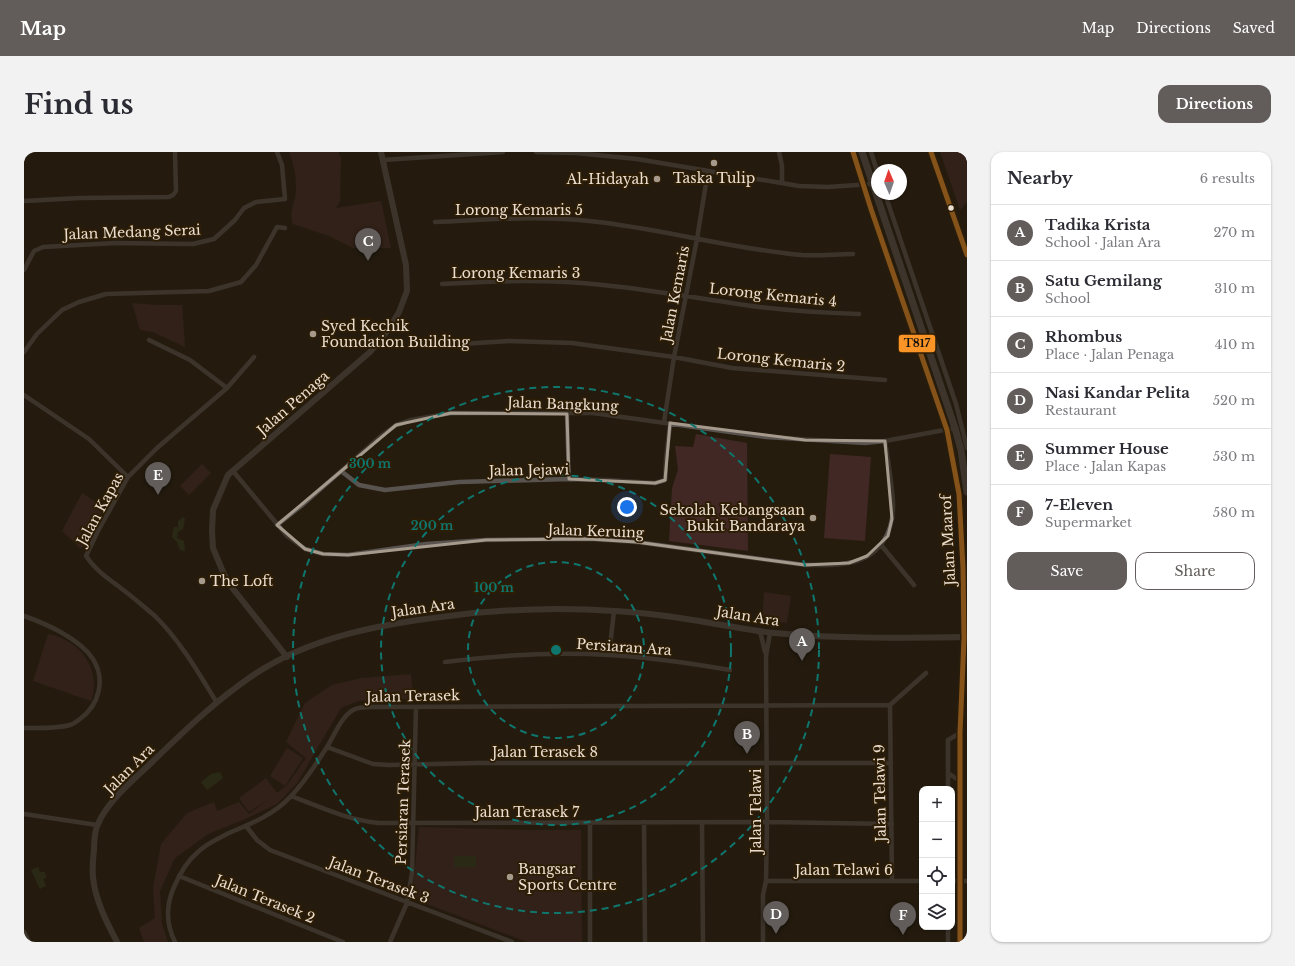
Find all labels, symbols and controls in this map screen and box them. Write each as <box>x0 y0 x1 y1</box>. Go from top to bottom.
text: Map <box>20 17 66 40</box>
text: Map <box>1082 19 1114 37</box>
text: Directions <box>1136 19 1211 37</box>
text: Saved <box>1233 19 1275 37</box>
button: Directions <box>1158 85 1271 123</box>
text: Find us <box>24 87 134 122</box>
marker: Taska Tulip <box>709 158 719 168</box>
north arrow <box>871 164 907 200</box>
text: Nearby <box>1007 168 1073 189</box>
place label: Taska Tulip <box>673 169 755 187</box>
place label: Al-Hidayah <box>565 170 649 188</box>
text: 6 results <box>1200 170 1255 187</box>
marker: Al-Hidayah <box>652 174 662 184</box>
street label: Lorong Kemaris 5 <box>455 201 583 219</box>
unlabelled marker <box>946 203 956 213</box>
text: Tadika Krista <box>1045 215 1150 234</box>
street label: Jalan Medang Serai <box>61 221 201 243</box>
text: A <box>1015 224 1025 241</box>
text: 270 m <box>1214 224 1255 241</box>
pin: C <box>355 228 381 261</box>
text: School · Jalan Ara <box>1045 234 1161 251</box>
street label: Jalan Kemaris <box>656 244 693 346</box>
street label: Lorong Kemaris 3 <box>452 264 580 282</box>
text: Satu Gemilang <box>1045 271 1162 290</box>
street label: Lorong Kemaris 4 <box>708 279 838 311</box>
text: B <box>1015 280 1025 297</box>
text: 310 m <box>1214 280 1255 297</box>
text: School <box>1045 290 1091 307</box>
place label: Syed Kechik Foundation Building <box>321 317 470 351</box>
text: Rhombus <box>1045 327 1122 346</box>
marker: Syed Kechik Foundation Building <box>308 329 318 339</box>
line badge: T817 <box>898 334 936 353</box>
text: T817 <box>904 336 931 350</box>
text: C <box>1015 336 1025 353</box>
text: 410 m <box>1215 336 1255 353</box>
street label: Lorong Kemaris 2 <box>716 344 846 376</box>
text: Place · Jalan Penaga <box>1045 346 1174 363</box>
street label: Jalan Penaga <box>252 367 333 440</box>
text: Nasi Kandar Pelita <box>1045 383 1190 402</box>
text: D <box>1014 392 1026 409</box>
text: 520 m <box>1213 392 1255 409</box>
street label: Jalan Bangkung <box>505 393 620 415</box>
text: Restaurant <box>1045 402 1117 419</box>
text: Summer House <box>1045 439 1169 458</box>
text: E <box>1015 448 1025 465</box>
text: 530 m <box>1213 448 1255 465</box>
text: 300 m <box>349 456 392 471</box>
text: Place · Jalan Kapas <box>1045 458 1166 475</box>
street label: Jalan Jejawi <box>487 460 570 480</box>
pin: E <box>145 462 171 495</box>
street label: Jalan Kapas <box>72 469 128 551</box>
street label: Jalan Maarof <box>937 492 959 588</box>
text: 7-Eleven <box>1045 495 1113 514</box>
your location <box>617 497 637 517</box>
place label: Sekolah Kebangsaan Bukit Bandaraya <box>660 501 805 535</box>
text: F <box>1016 504 1024 521</box>
text: 580 m <box>1213 504 1255 521</box>
marker: Sekolah Kebangsaan Bukit Bandaraya <box>808 513 818 523</box>
text: Supermarket <box>1045 514 1132 531</box>
text: 200 m <box>411 518 454 533</box>
street label: Jalan Keruing <box>546 520 645 542</box>
button: Save <box>1007 552 1127 590</box>
button: Share <box>1135 552 1255 590</box>
place label: The Loft <box>210 572 274 590</box>
marker: The Loft <box>197 576 207 586</box>
text: 100 m <box>474 580 515 595</box>
street label: Jalan Ara <box>388 595 456 622</box>
street label: Jalan Ara <box>713 602 781 630</box>
pin: A <box>789 628 815 661</box>
street label: Persiaran Ara <box>576 635 673 659</box>
centre of rings <box>549 643 563 657</box>
street label: Jalan Terasek <box>364 686 460 706</box>
pin: B <box>734 721 760 754</box>
street label: Persiaran Terasek <box>392 739 414 865</box>
street label: Jalan Ara <box>99 740 158 799</box>
street label: Jalan Terasek 8 <box>490 743 598 761</box>
street label: Jalan Telawi 9 <box>870 744 890 844</box>
street label: Jalan Telawi <box>747 768 765 855</box>
map controls <box>919 786 955 930</box>
button: + <box>919 786 955 822</box>
street label: Jalan Terasek 7 <box>473 803 580 821</box>
button: − <box>919 822 955 858</box>
street label: Jalan Terasek 3 <box>324 852 432 907</box>
button: locate <box>919 858 955 894</box>
place label: Bangsar Sports Centre <box>518 860 617 894</box>
street label: Jalan Telawi 6 <box>793 861 893 879</box>
street label: Jalan Terasek 2 <box>211 870 318 927</box>
marker: Bangsar Sports Centre <box>505 872 515 882</box>
button: layers <box>919 894 955 930</box>
pin: D <box>763 901 789 934</box>
pin: F <box>890 902 916 935</box>

